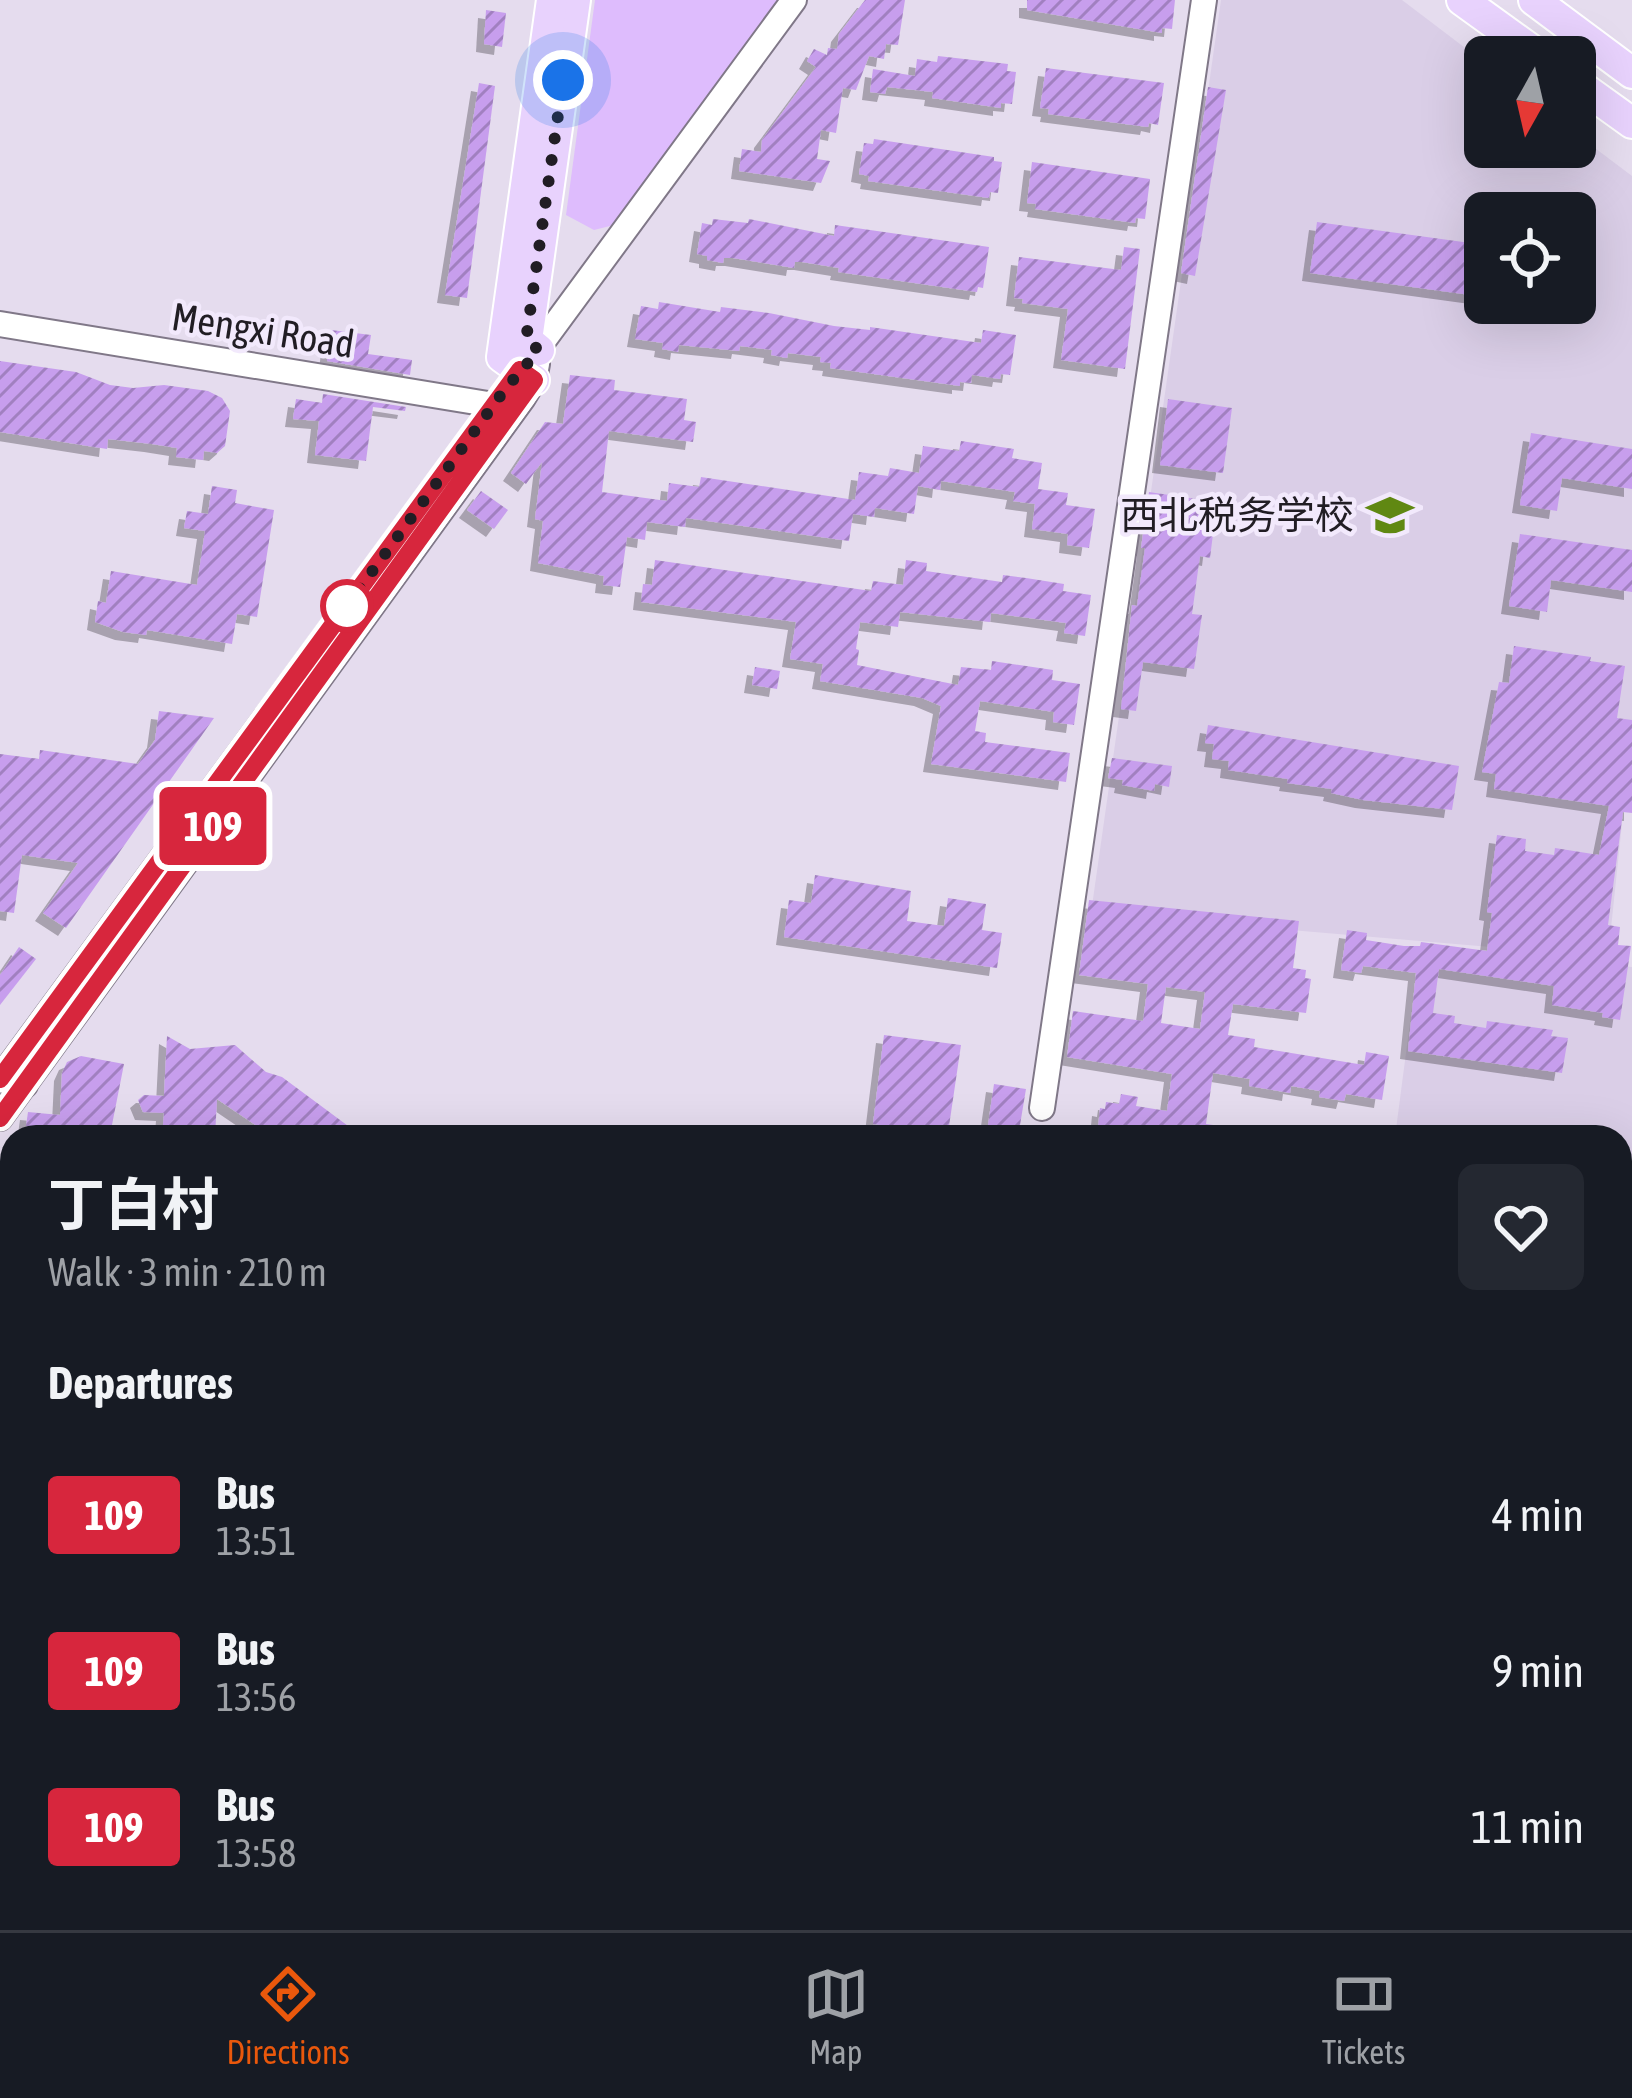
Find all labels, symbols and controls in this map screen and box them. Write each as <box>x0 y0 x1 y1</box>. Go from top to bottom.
north arrow <box>1464 36 1596 168</box>
map controls <box>1464 36 1596 324</box>
your location <box>533 50 593 110</box>
button: locate <box>1464 192 1596 324</box>
street label: Mengxi Road <box>169 294 357 366</box>
school or university icon: 西北税务学校 <box>1365 490 1415 540</box>
place label: 西北税务学校 <box>1120 493 1354 537</box>
unlabelled marker <box>322 581 372 631</box>
line badge: 109 <box>144 787 282 865</box>
text: 109 <box>183 802 243 850</box>
button: heart <box>1458 1164 1584 1290</box>
text: 丁白村 <box>48 1172 219 1237</box>
text: Walk · 3 min · 210 m <box>48 1250 327 1294</box>
text: Departures <box>48 1357 233 1409</box>
text: Bus <box>216 1467 275 1519</box>
text: 4 min <box>1492 1489 1584 1541</box>
text: 109 <box>84 1491 144 1539</box>
text: 13:51 <box>216 1519 296 1563</box>
text: Bus <box>216 1623 275 1675</box>
text: 9 min <box>1492 1645 1584 1697</box>
text: 109 <box>84 1647 144 1695</box>
text: 13:56 <box>216 1675 296 1719</box>
text: Bus <box>216 1779 275 1831</box>
text: 11 min <box>1471 1801 1584 1853</box>
text: 109 <box>84 1803 144 1851</box>
text: 13:58 <box>216 1831 296 1875</box>
tab: Directions <box>227 1961 350 2071</box>
tab: Map <box>803 1961 869 2071</box>
tab: Tickets <box>1322 1961 1405 2071</box>

